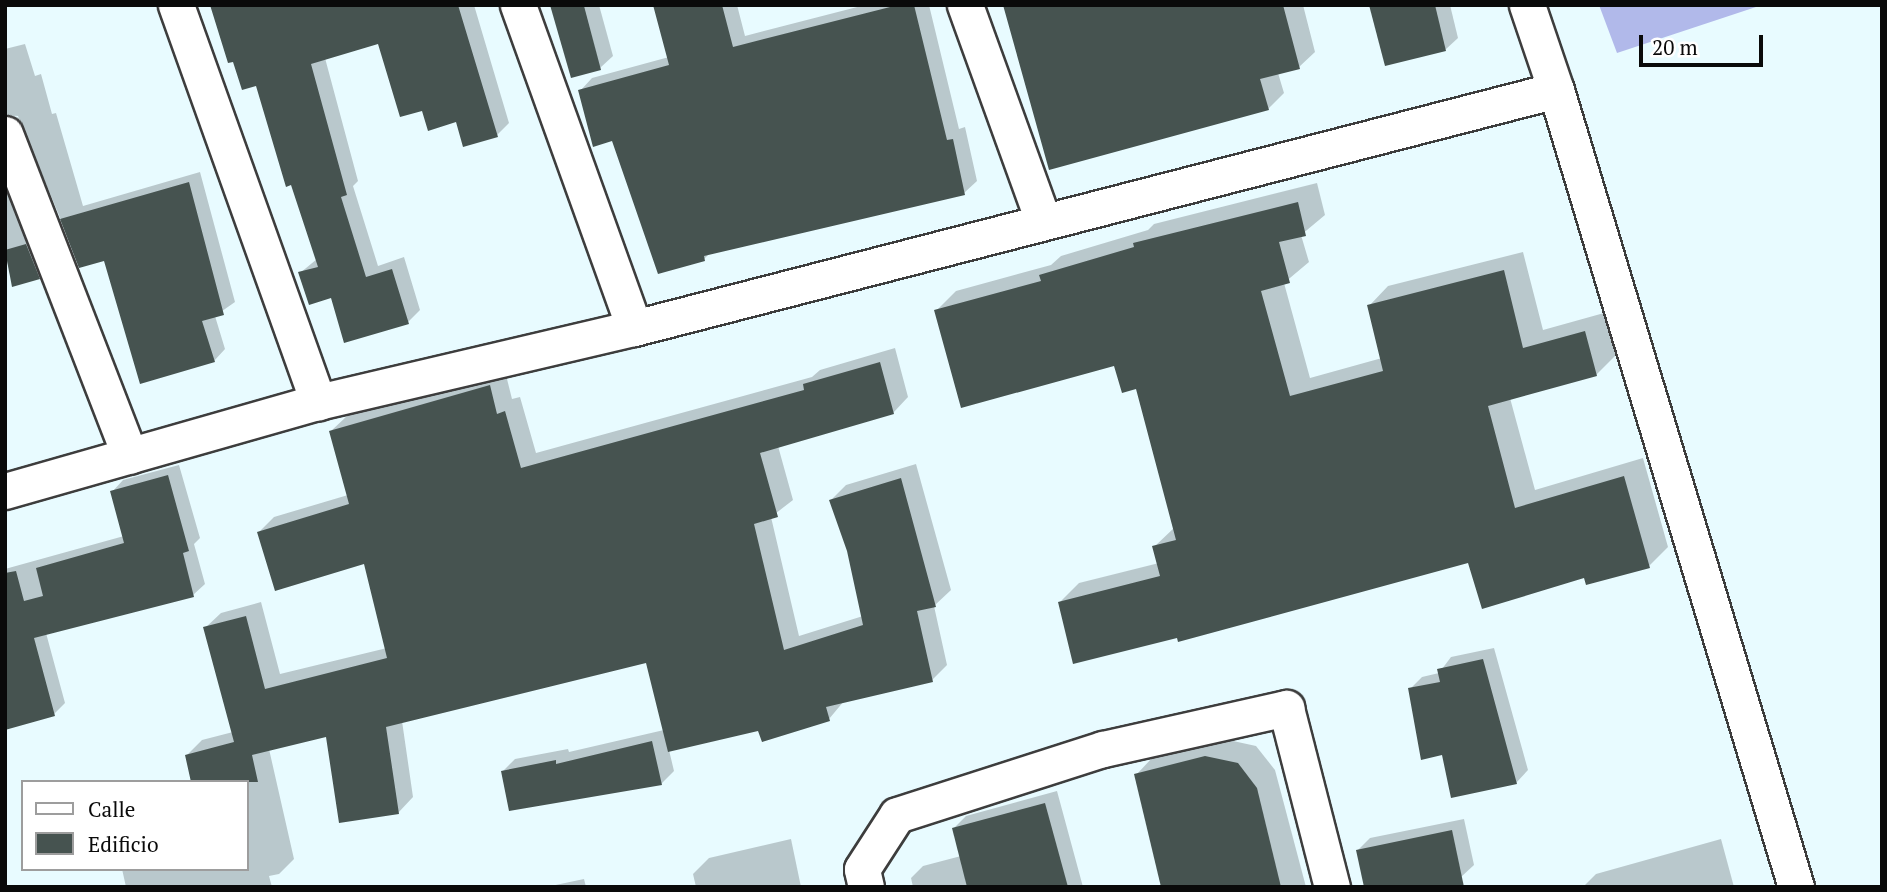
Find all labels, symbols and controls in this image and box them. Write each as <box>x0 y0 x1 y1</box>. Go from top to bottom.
scale bar <box>1642 21 1766 65</box>
text: 20 m <box>1652 33 1698 61</box>
legend <box>21 780 248 871</box>
text: Calle <box>88 795 135 823</box>
text: Edificio <box>88 830 159 858</box>

